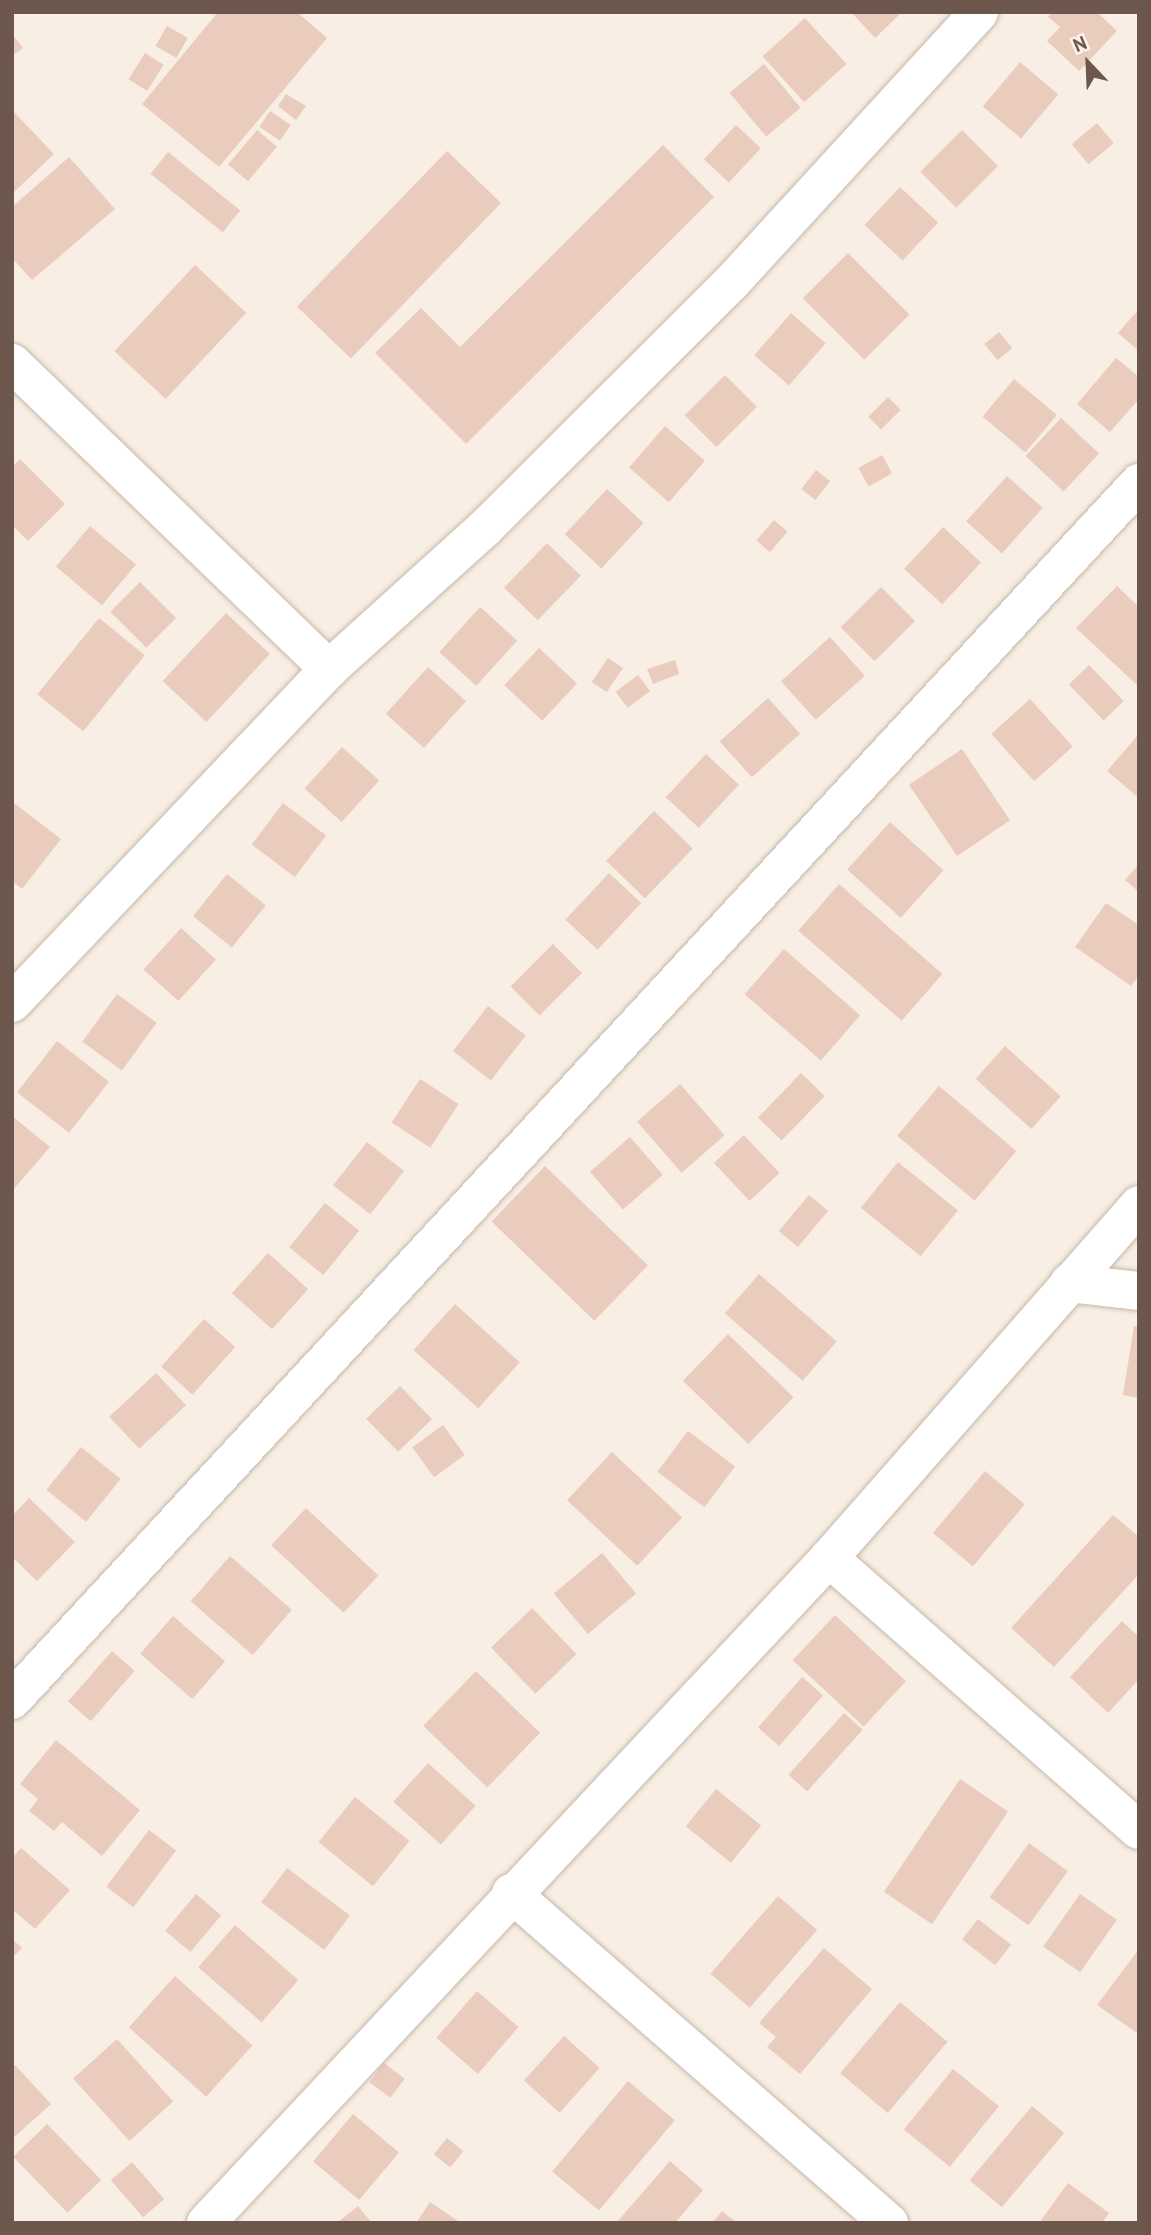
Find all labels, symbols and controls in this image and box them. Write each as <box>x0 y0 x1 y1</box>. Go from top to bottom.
north arrow <box>1053 28 1123 98</box>
text: N <box>1069 30 1090 57</box>

